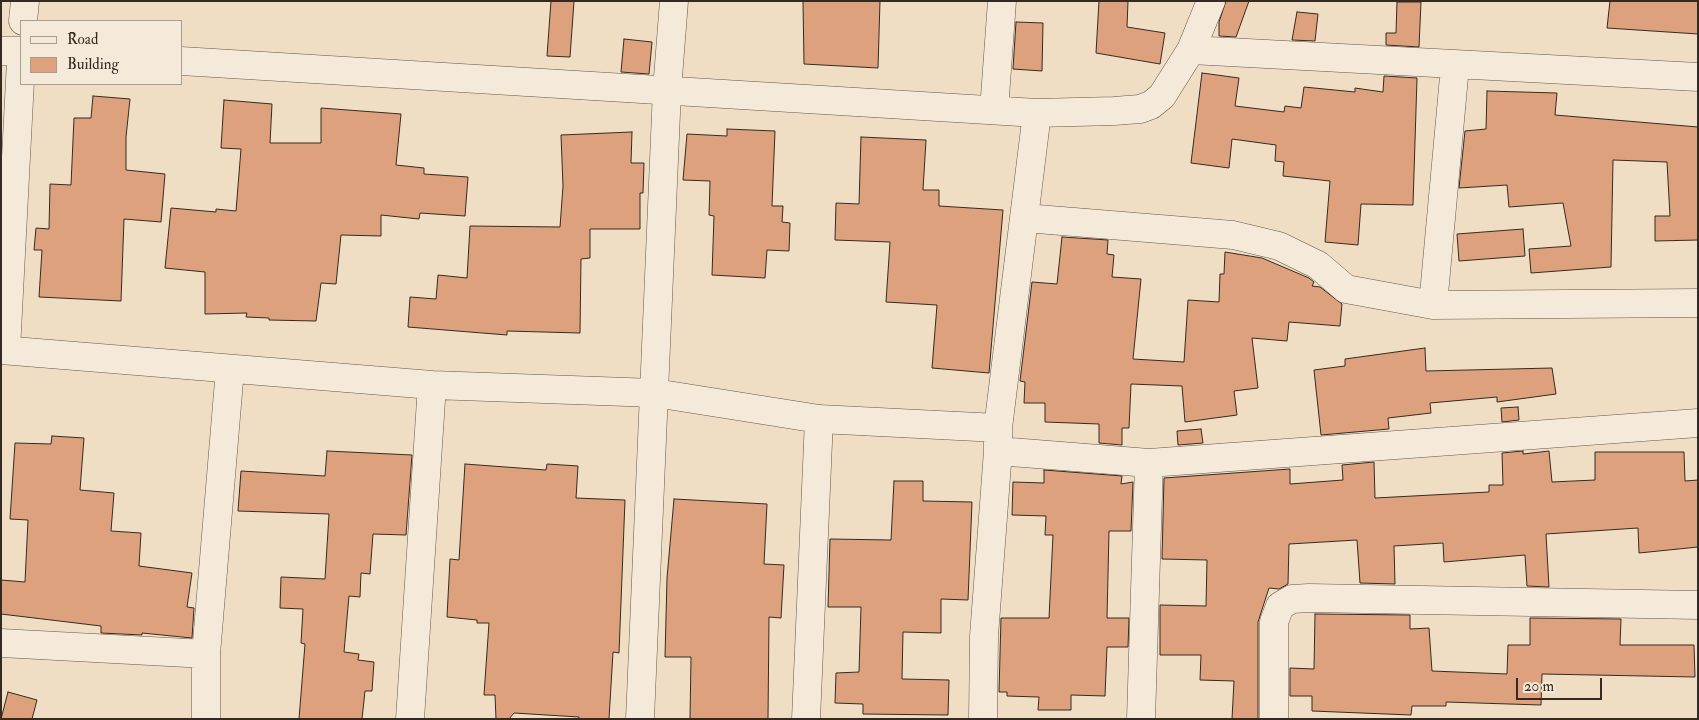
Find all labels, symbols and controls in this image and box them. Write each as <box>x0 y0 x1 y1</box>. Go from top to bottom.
legend <box>20 20 182 85</box>
text: Road <box>67 30 98 49</box>
text: Building <box>67 55 119 74</box>
scale bar <box>1519 668 1605 700</box>
text: 20 m <box>1524 677 1554 696</box>

